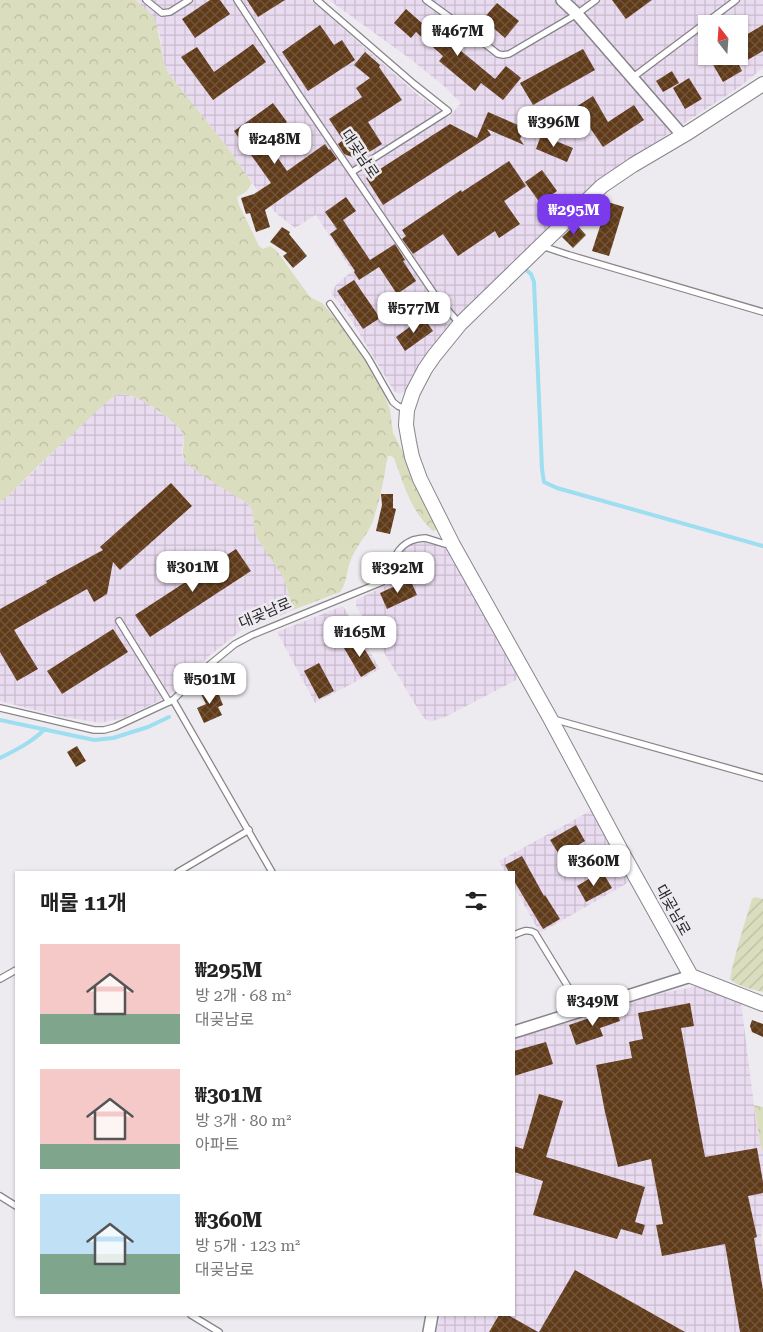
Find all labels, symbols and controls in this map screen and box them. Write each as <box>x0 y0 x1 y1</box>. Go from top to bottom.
pin: ₩467M <box>423 15 493 57</box>
north arrow <box>698 15 748 65</box>
map controls <box>698 15 748 65</box>
text: ₩467M <box>432 21 484 40</box>
pin: ₩396M <box>519 106 589 148</box>
text: ₩396M <box>528 112 580 131</box>
pin: ₩248M <box>240 122 310 165</box>
street label: 대곶남로 <box>337 126 383 182</box>
text: ₩248M <box>249 129 301 148</box>
pin: ₩295M <box>539 194 609 236</box>
text: ₩295M <box>548 200 600 219</box>
pin: ₩577M <box>379 292 449 334</box>
text: ₩577M <box>388 298 440 317</box>
pin: ₩301M <box>158 550 228 593</box>
pin: ₩392M <box>363 552 433 594</box>
text: ₩301M <box>167 557 219 576</box>
text: ₩392M <box>372 558 424 577</box>
street label: 대곶남로 <box>236 594 294 632</box>
pin: ₩165M <box>325 616 395 658</box>
text: ₩165M <box>334 622 386 641</box>
pin: ₩501M <box>175 662 245 705</box>
text: ₩501M <box>184 669 236 688</box>
pin: ₩360M <box>559 844 629 887</box>
text: ₩360M <box>568 851 620 870</box>
street label: 대곶남로 <box>652 881 694 939</box>
icon: filters <box>462 887 490 915</box>
text: 매물 11개 <box>40 891 127 915</box>
text: ₩295M <box>195 958 262 982</box>
icon: home <box>80 964 140 1024</box>
pin: ₩349M <box>558 984 628 1027</box>
text: 방 2개 · 68 m² <box>195 986 291 1005</box>
text: ₩349M <box>567 991 619 1010</box>
text: 대곶남로 <box>195 1010 254 1029</box>
text: ₩301M <box>195 1083 262 1107</box>
icon: home <box>80 1089 140 1149</box>
text: 방 3개 · 80 m² <box>195 1111 291 1130</box>
text: 아파트 <box>195 1135 239 1154</box>
text: ₩360M <box>195 1208 262 1232</box>
icon: home <box>80 1214 140 1274</box>
text: 방 5개 · 123 m² <box>195 1236 300 1255</box>
text: 대곶남로 <box>195 1260 254 1279</box>

